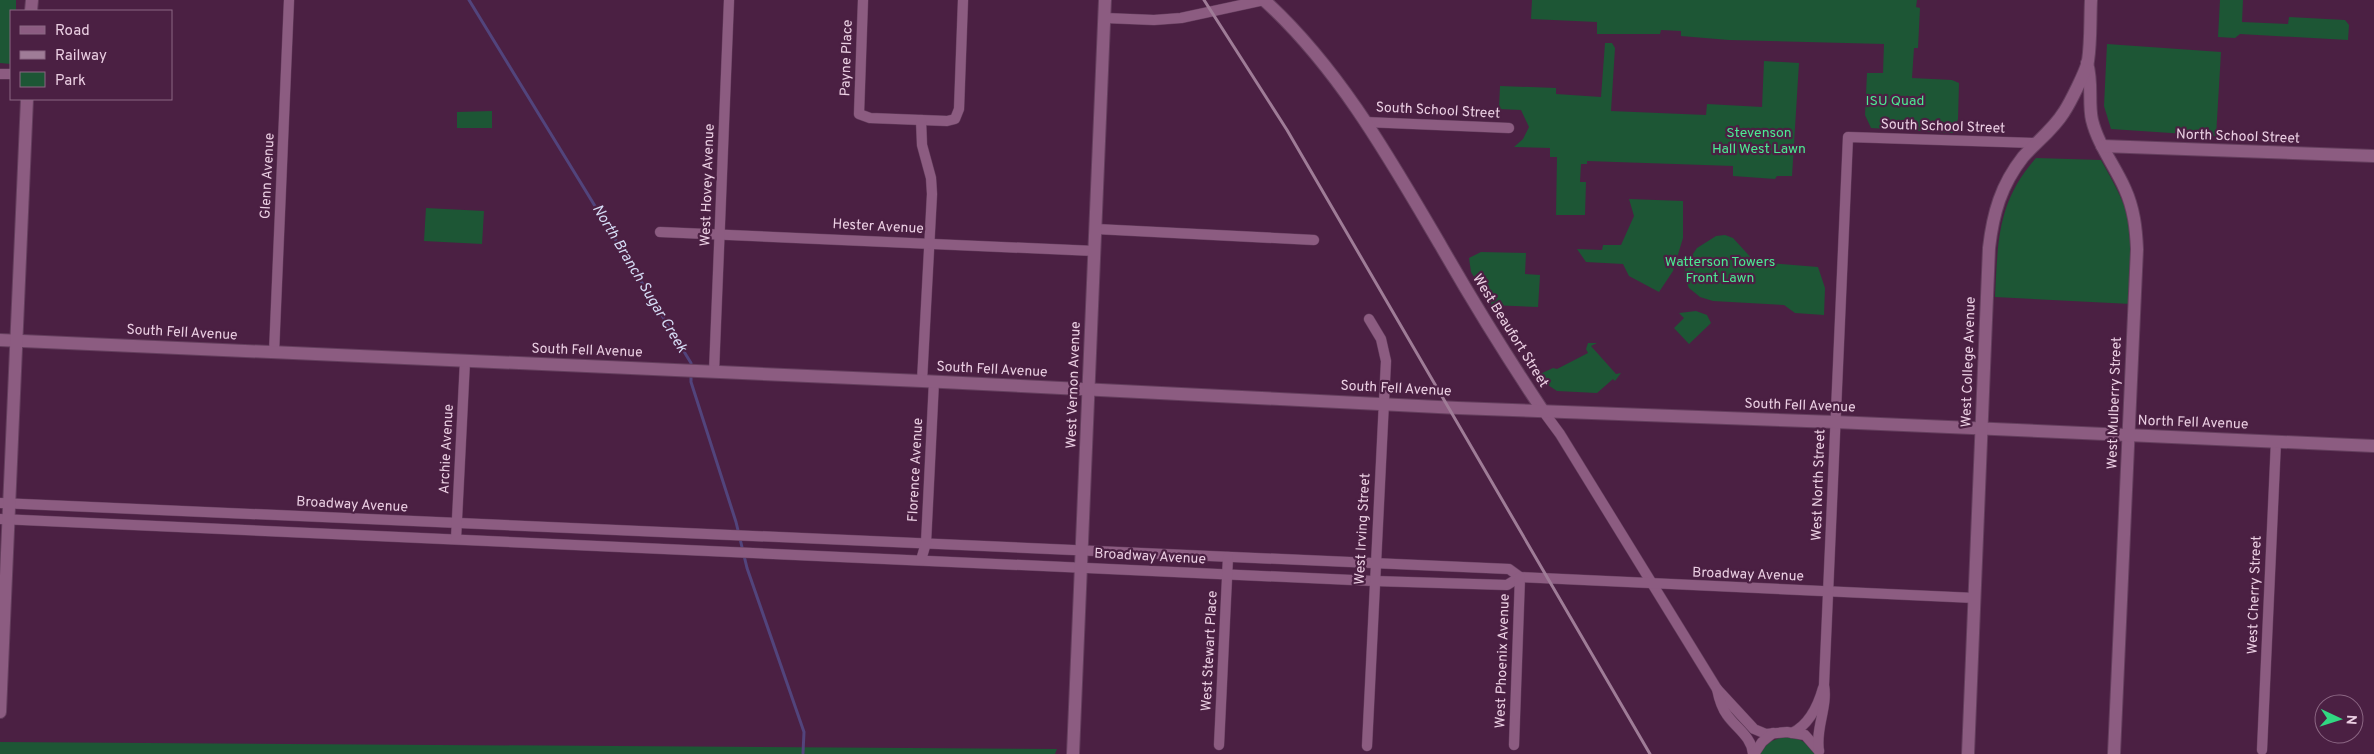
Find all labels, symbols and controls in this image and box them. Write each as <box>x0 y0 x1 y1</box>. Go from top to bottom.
legend <box>10 10 172 100</box>
street label: Payne Place <box>837 19 857 97</box>
text: Road <box>55 22 90 41</box>
text: Railway <box>55 47 107 66</box>
text: Park <box>55 72 86 91</box>
park label: ISU Quad <box>1866 93 1924 110</box>
street label: South School Street <box>1375 99 1501 123</box>
street label: South School Street <box>1880 116 2006 138</box>
street label: West Hovey Avenue <box>697 123 719 247</box>
park label: Stevenson Hall West Lawn <box>1712 125 1806 158</box>
street label: North School Street <box>2176 126 2300 148</box>
street label: Glenn Avenue <box>257 132 279 220</box>
water label: North Branch Sugar Creek <box>587 201 691 357</box>
street label: Hester Avenue <box>832 216 924 238</box>
park label: Watterson Towers Front Lawn <box>1665 254 1775 287</box>
street label: West Beaufort Street <box>1468 271 1552 391</box>
street label: West College Avenue <box>1958 296 1980 428</box>
street label: West Vernon Avenue <box>1063 321 1085 449</box>
street label: South Fell Avenue <box>126 322 238 344</box>
street label: West Mulberry Street <box>2104 336 2126 470</box>
street label: South Fell Avenue <box>531 341 643 361</box>
street label: South Fell Avenue <box>936 359 1048 381</box>
street label: South Fell Avenue <box>1340 378 1452 400</box>
street label: South Fell Avenue <box>1744 396 1856 416</box>
street label: Archie Avenue <box>436 404 458 494</box>
street label: North Fell Avenue <box>2137 413 2249 433</box>
street label: Florence Avenue <box>905 417 927 523</box>
street label: West North Street <box>1809 429 1829 541</box>
street label: West Irving Street <box>1352 473 1374 585</box>
street label: Broadway Avenue <box>296 494 408 516</box>
street label: West Cherry Street <box>2244 535 2266 655</box>
street label: Broadway Avenue <box>1094 546 1206 568</box>
street label: Broadway Avenue <box>1692 565 1804 585</box>
street label: West Stewart Place <box>1198 590 1222 712</box>
street label: West Phoenix Avenue <box>1492 593 1514 729</box>
north arrow <box>2314 694 2364 744</box>
text: N <box>2342 714 2359 725</box>

